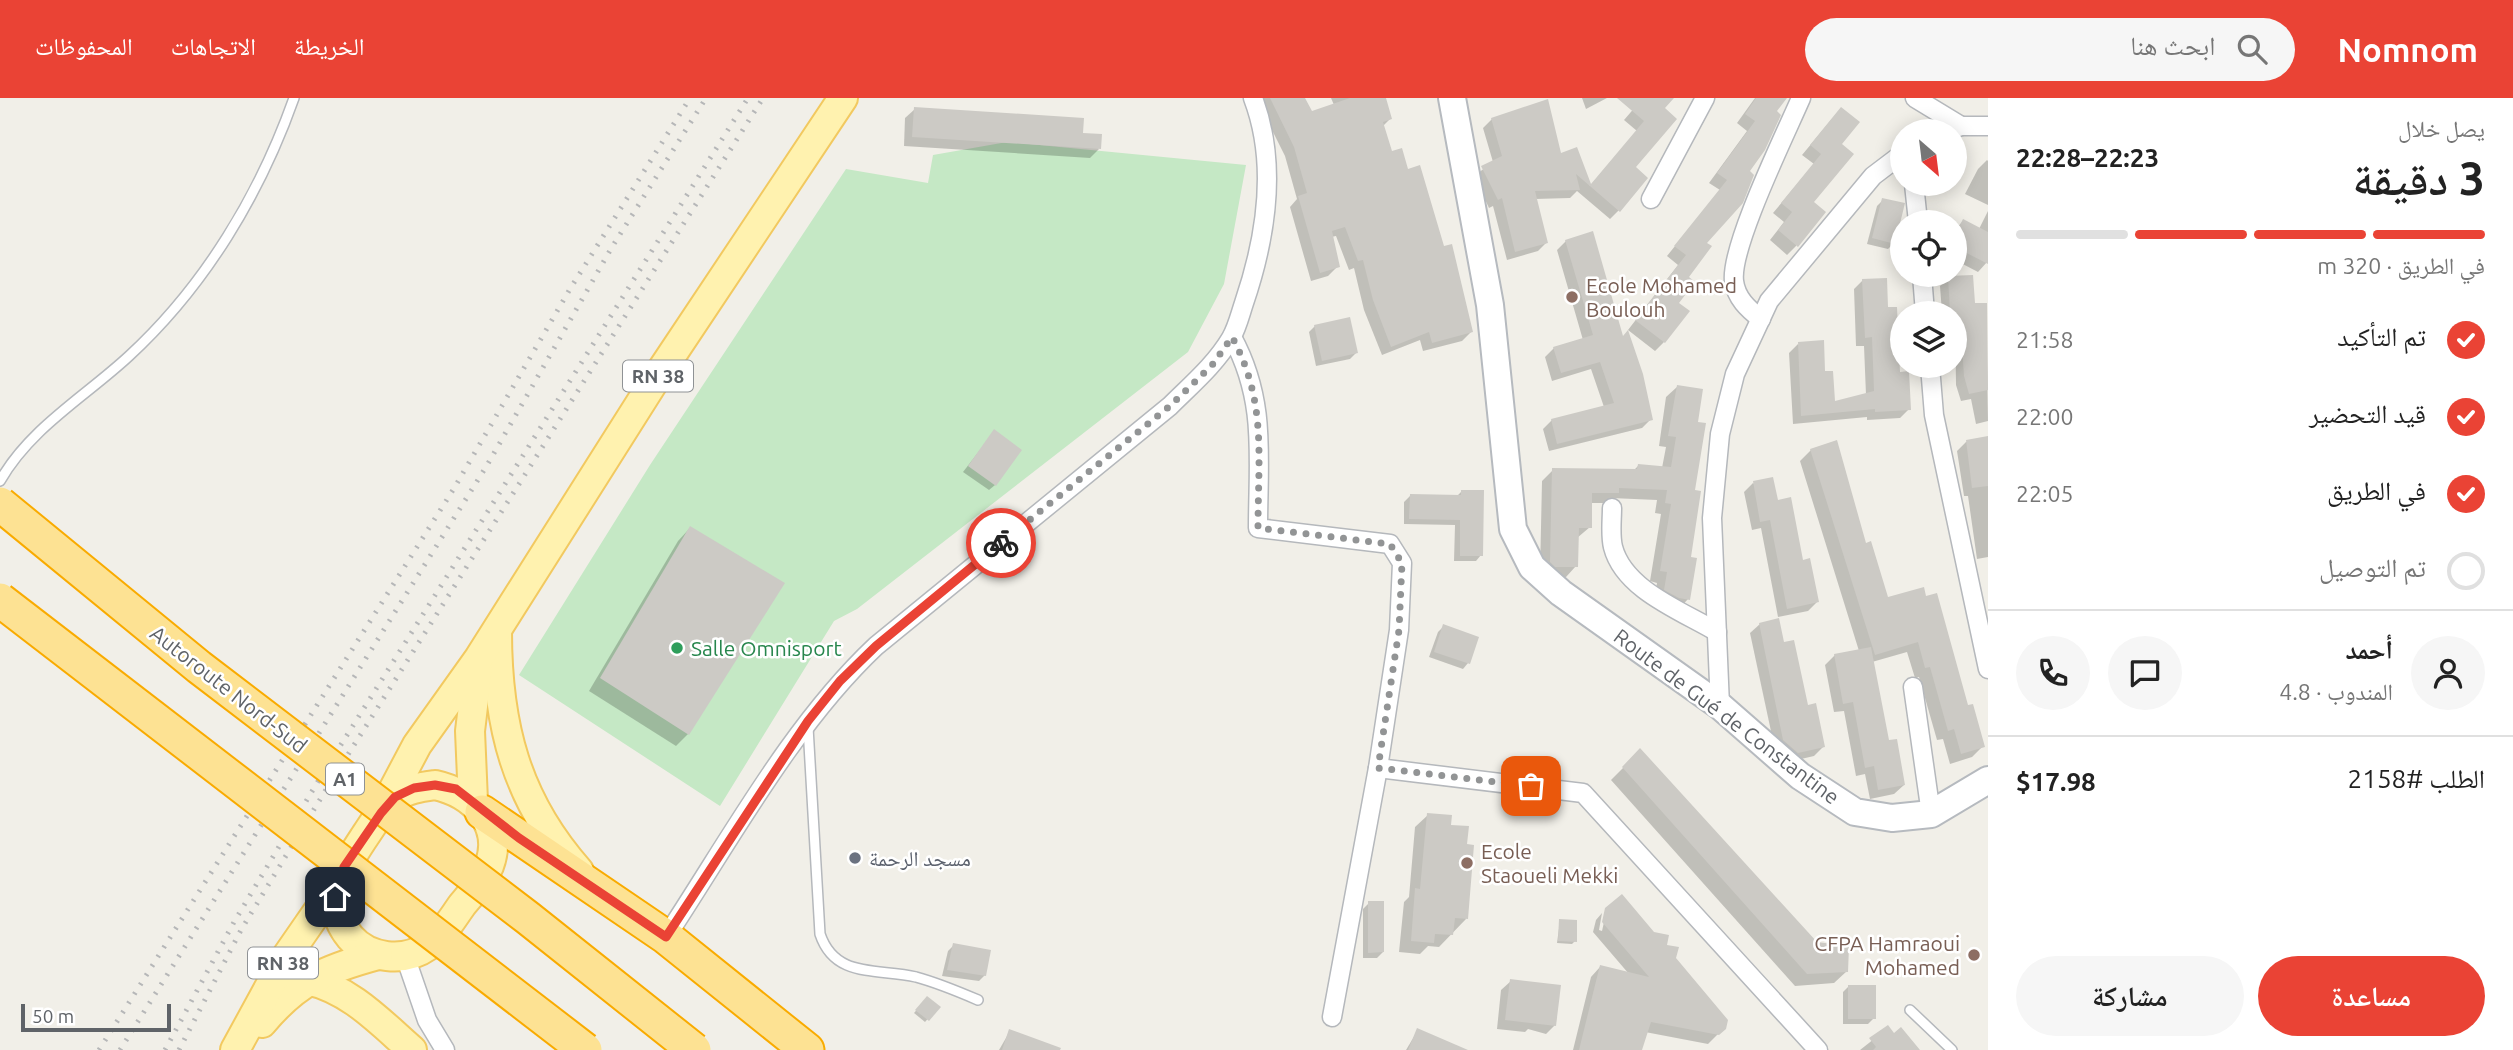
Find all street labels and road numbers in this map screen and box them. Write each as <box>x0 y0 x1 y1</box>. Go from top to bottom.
road number: RN 38 <box>623 360 693 392</box>
street label: Autoroute Nord-Sud <box>146 620 312 758</box>
street label: Route de Gué de Constantine <box>1610 623 1844 809</box>
road number: A1 <box>326 764 364 794</box>
road number: RN 38 <box>248 948 318 978</box>

